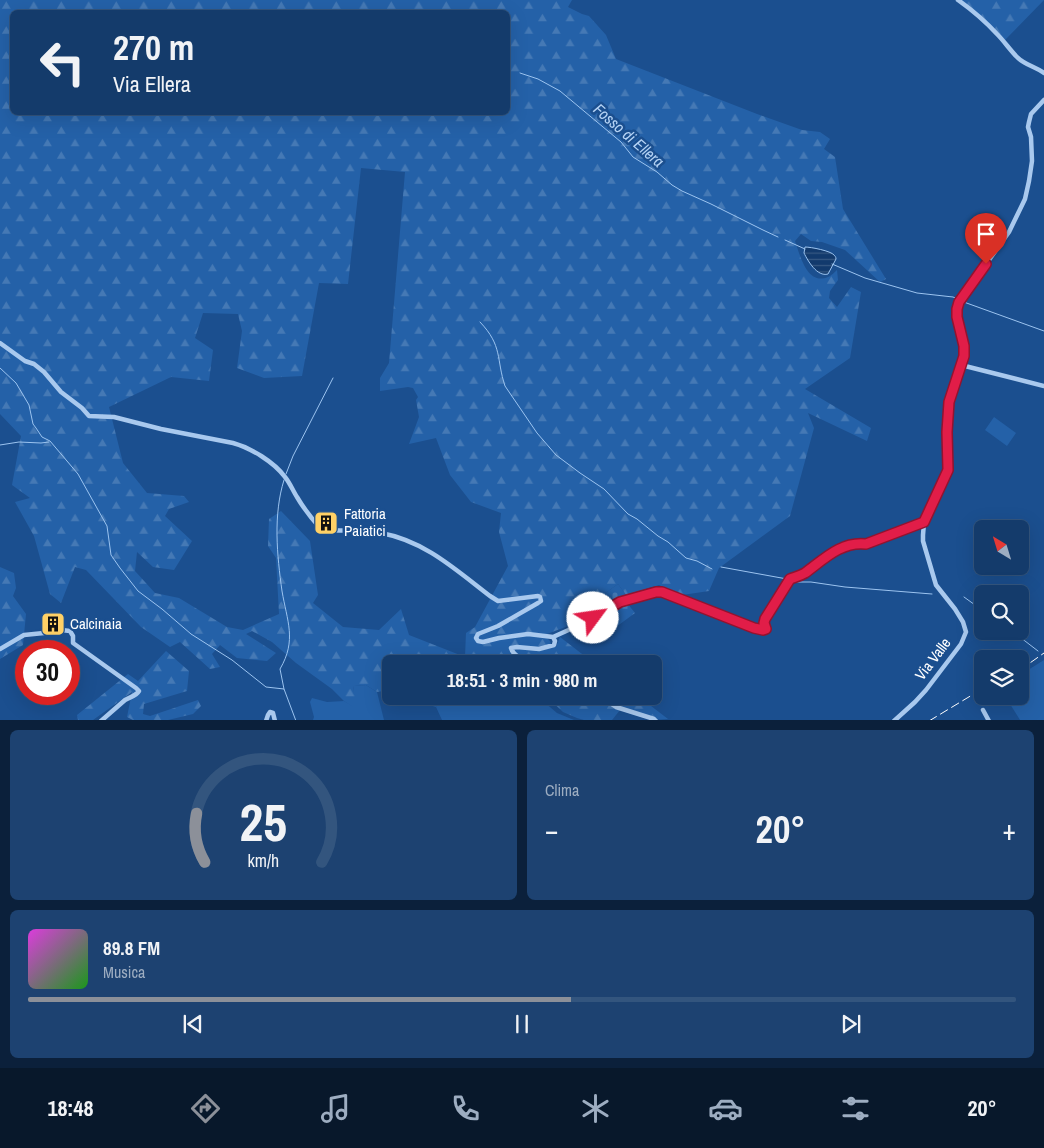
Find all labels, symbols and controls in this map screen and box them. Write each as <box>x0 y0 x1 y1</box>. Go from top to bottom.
text: 270 m <box>113 24 194 71</box>
icon: left <box>30 30 95 95</box>
text: Via Ellera <box>113 69 191 99</box>
water label: Fosso di Ellera <box>589 98 669 172</box>
pin <box>965 213 1007 264</box>
icon: arrive <box>972 220 1000 248</box>
place label: Fattoria Paiatici <box>344 503 386 541</box>
building icon: Fattoria Paiatici <box>313 510 339 536</box>
north arrow <box>974 520 1029 575</box>
map controls <box>974 520 1029 705</box>
button: search <box>974 585 1029 640</box>
position arrow <box>566 591 618 643</box>
building icon: Calcinaia <box>40 611 66 637</box>
place label: Calcinaia <box>70 613 122 634</box>
street label: Via Valle <box>910 633 956 684</box>
speed limit sign: 30 <box>15 640 80 705</box>
button: layers <box>974 650 1029 705</box>
text: 18:51 · 3 min · 980 m <box>447 667 597 693</box>
text: Clima <box>545 779 579 801</box>
text: 25 <box>240 787 287 857</box>
text: 20° <box>756 804 805 855</box>
text: − <box>545 811 558 849</box>
text: + <box>1003 811 1016 849</box>
text: km/h <box>248 849 279 873</box>
text: 89.8 FM <box>103 935 160 961</box>
text: Musica <box>103 961 145 983</box>
icon: previous <box>179 1010 207 1038</box>
icon: pause <box>508 1010 536 1038</box>
icon: next <box>837 1010 865 1038</box>
icon: directions <box>188 1091 223 1126</box>
icon: music <box>318 1091 353 1126</box>
icon: phone <box>448 1091 483 1126</box>
icon: climate <box>578 1091 613 1126</box>
icon: car <box>708 1091 743 1126</box>
icon: filters <box>838 1091 873 1126</box>
text: 18:48 <box>47 1093 94 1123</box>
text: 20° <box>968 1093 996 1123</box>

